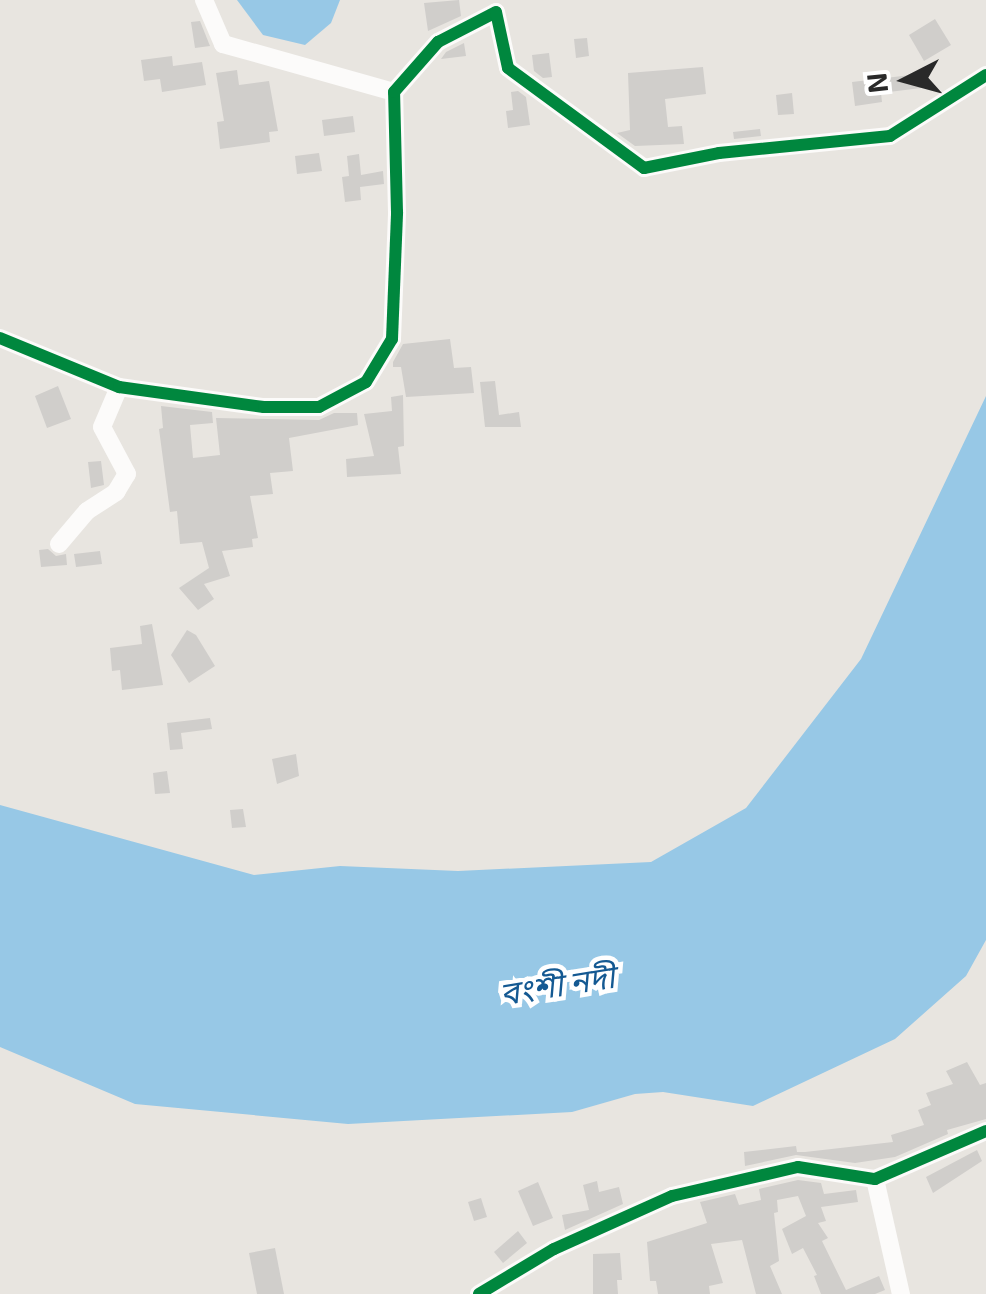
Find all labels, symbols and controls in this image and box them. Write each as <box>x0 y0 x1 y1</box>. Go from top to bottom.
north arrow <box>856 30 956 130</box>
text: N <box>858 71 894 95</box>
water label: বংশী নদী <box>497 956 617 1012</box>

